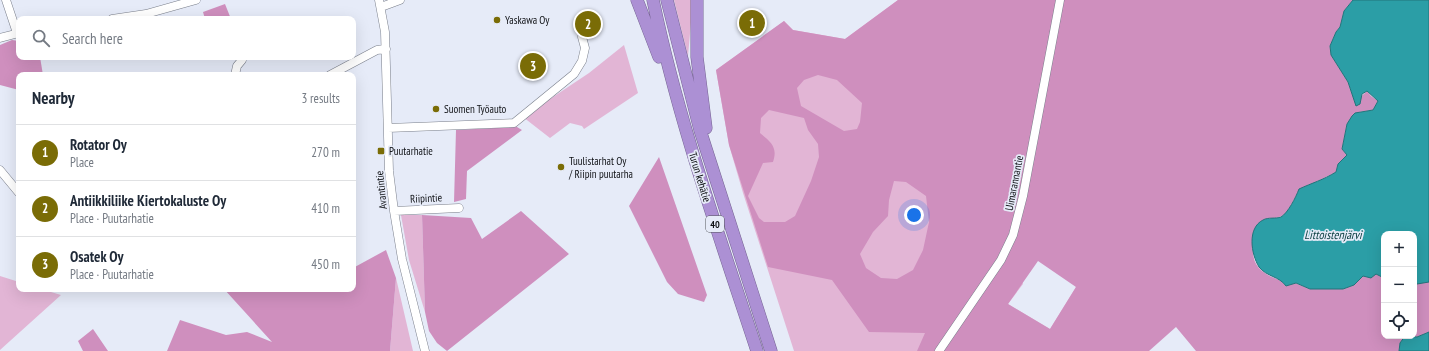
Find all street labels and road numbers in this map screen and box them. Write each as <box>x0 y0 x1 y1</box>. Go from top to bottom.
street label: Turun kehätie <box>686 150 714 204</box>
street label: Uimarannantie <box>1002 154 1026 212</box>
street label: Avantintie <box>372 170 390 210</box>
street label: Riipintie <box>410 190 443 206</box>
road number: 40 <box>706 216 724 232</box>

